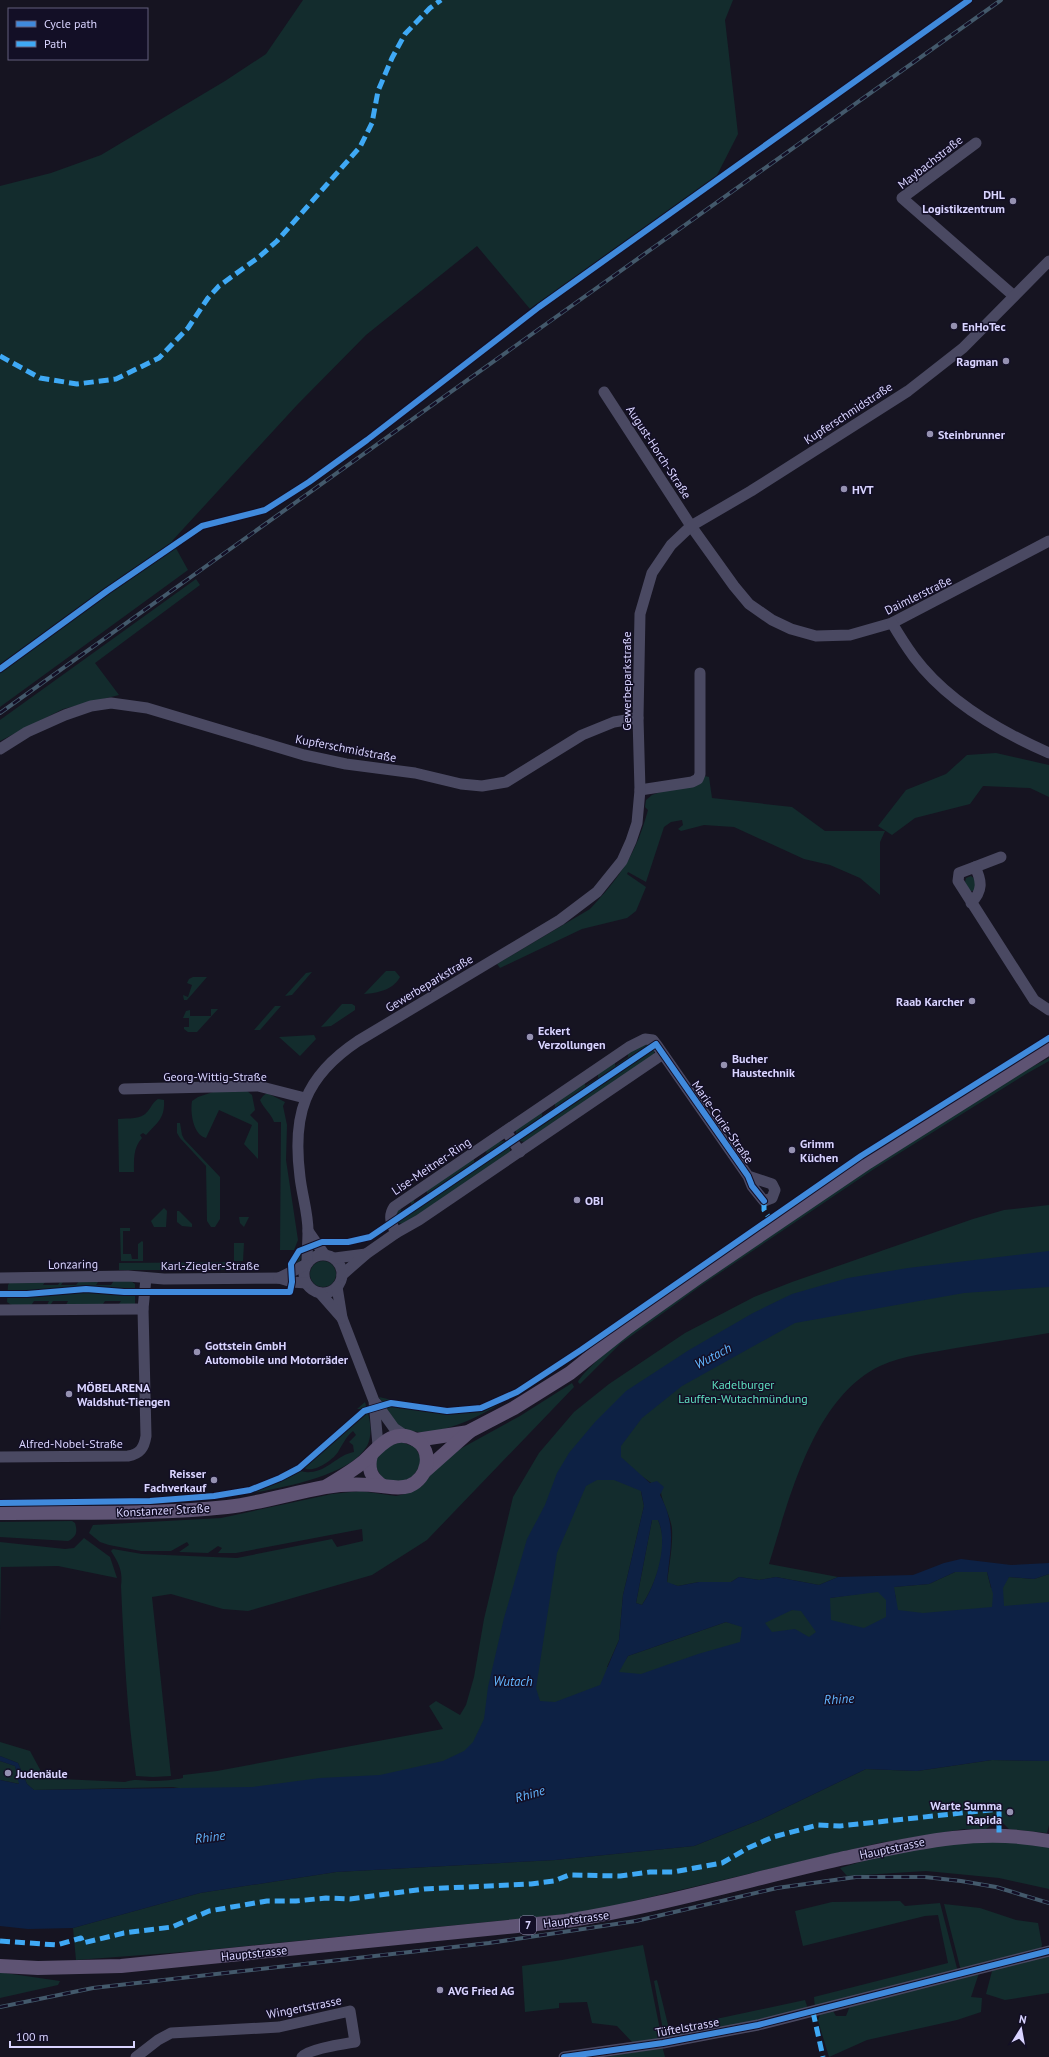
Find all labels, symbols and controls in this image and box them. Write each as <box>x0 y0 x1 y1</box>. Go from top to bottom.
legend <box>8 8 148 60</box>
text: Cycle path <box>44 16 97 31</box>
text: Path <box>44 36 67 51</box>
street label: Maybachstraße <box>895 132 965 192</box>
place label: DHL Logistikzentrum <box>922 187 1006 216</box>
marker: DHL Logistikzentrum <box>1008 196 1018 206</box>
place label: EnHoTec <box>962 319 1006 334</box>
marker: EnHoTec <box>949 321 959 331</box>
place label: Ragman <box>956 354 998 369</box>
marker: Ragman <box>1001 356 1011 366</box>
street label: Kupferschmidstraße <box>801 379 895 447</box>
street label: August-Horch-Straße <box>623 403 695 501</box>
place label: Steinbrunner <box>938 427 1006 442</box>
marker: Steinbrunner <box>925 429 935 439</box>
place label: HVT <box>852 482 874 497</box>
marker: HVT <box>839 484 849 494</box>
street label: Daimlerstraße <box>882 572 954 618</box>
street label: Gewerbeparkstraße <box>619 631 634 731</box>
street label: Kupferschmidstraße <box>294 731 398 765</box>
street label: Gewerbeparkstraße <box>383 951 475 1015</box>
place label: Raab Karcher <box>896 994 965 1009</box>
marker: Raab Karcher <box>967 996 977 1006</box>
place label: Eckert Verzollungen <box>537 1023 606 1052</box>
marker: Eckert Verzollungen <box>525 1032 535 1042</box>
place label: Bucher Haustechnik <box>732 1051 795 1080</box>
marker: Bucher Haustechnik <box>719 1060 729 1070</box>
street label: Georg-Wittig-Straße <box>163 1069 267 1084</box>
street label: Marie-Curie-Straße <box>689 1078 757 1166</box>
street label: Lise-Meitner-Ring <box>389 1134 473 1198</box>
place label: Grimm Küchen <box>800 1136 838 1165</box>
marker: Grimm Küchen <box>787 1145 797 1155</box>
place label: OBI <box>585 1193 604 1208</box>
marker: OBI <box>572 1195 582 1205</box>
street label: Lonzaring <box>48 1256 98 1272</box>
street label: Karl-Ziegler-Straße <box>161 1258 259 1273</box>
place label: Gottstein GmbH Automobile und Motorräder <box>205 1338 349 1367</box>
water label: Wutach <box>692 1339 734 1373</box>
marker: Gottstein GmbH Automobile und Motorräder <box>192 1347 202 1357</box>
park label: Kadelburger Lauffen-Wutachmündung <box>678 1377 808 1406</box>
place label: MÖBELARENA Waldshut-Tiengen <box>77 1380 170 1409</box>
marker: MÖBELARENA Waldshut-Tiengen <box>64 1389 74 1399</box>
street label: Alfred-Nobel-Straße <box>19 1436 123 1451</box>
place label: Reisser Fachverkauf <box>144 1466 207 1495</box>
marker: Reisser Fachverkauf <box>209 1475 219 1485</box>
street label: Konstanzer Straße <box>116 1500 210 1520</box>
water label: Wutach <box>493 1673 533 1690</box>
water label: Rhine <box>823 1690 855 1708</box>
place label: Judenäule <box>15 1766 68 1781</box>
marker: Judenäule <box>3 1768 13 1778</box>
water label: Rhine <box>513 1782 547 1806</box>
place label: Warte Summa Rapida <box>930 1798 1002 1827</box>
marker: Warte Summa Rapida <box>1005 1807 1015 1817</box>
water label: Rhine <box>194 1827 226 1847</box>
street label: Hauptstrasse <box>858 1834 926 1862</box>
street label: Hauptstrasse <box>542 1907 610 1931</box>
road number: 7 <box>520 1916 536 1934</box>
street label: Hauptstrasse <box>220 1942 288 1964</box>
place label: AVG Fried AG <box>448 1983 514 1998</box>
marker: AVG Fried AG <box>435 1985 445 1995</box>
street label: Wingertstrasse <box>265 1992 343 2022</box>
north arrow <box>1001 2009 1041 2049</box>
text: N <box>1018 2012 1028 2027</box>
street label: Tüftelstrasse <box>654 2014 720 2040</box>
scale bar <box>10 2023 134 2049</box>
text: 100 m <box>16 2029 49 2044</box>

